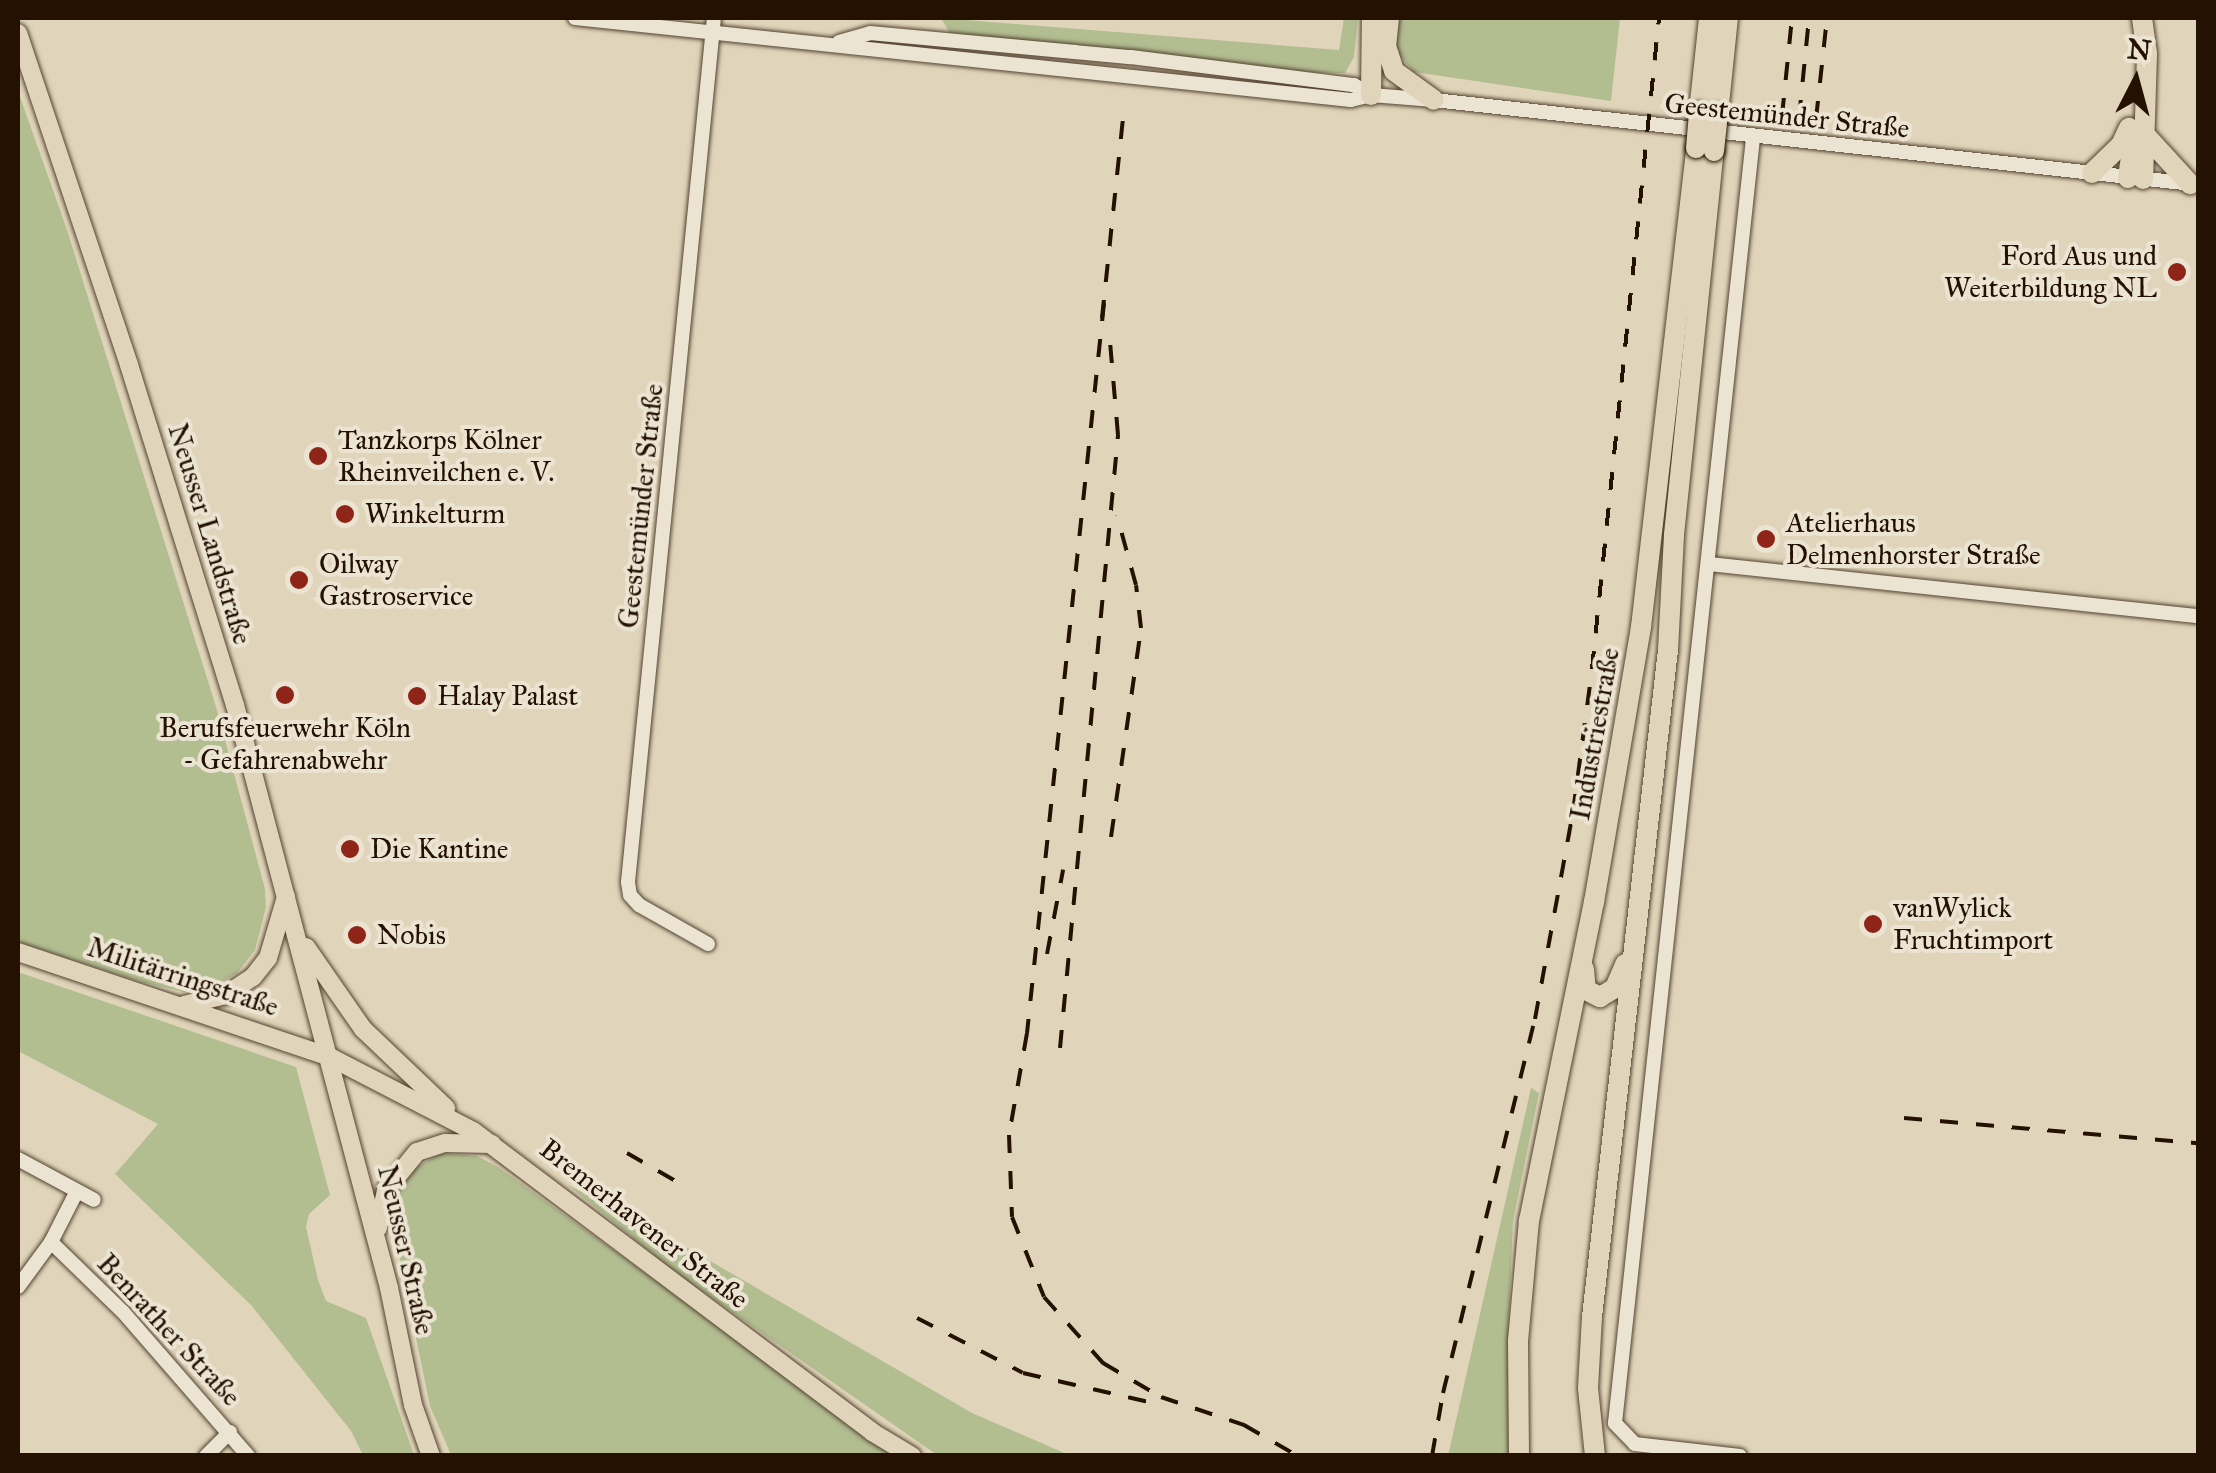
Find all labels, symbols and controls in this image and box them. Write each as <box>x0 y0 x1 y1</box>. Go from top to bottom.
north arrow <box>2086 30 2186 130</box>
text: N <box>2126 31 2153 68</box>
street label: Geestemünder Straße <box>1663 86 1911 146</box>
place label: Ford Aus und Weiterbildung NL <box>1944 239 2157 305</box>
marker: Ford Aus und Weiterbildung NL <box>2166 261 2188 283</box>
street label: Geestemünder Straße <box>611 382 671 630</box>
street label: Neusser Landstraße <box>160 420 260 648</box>
place label: Tanzkorps Kölner Rheinveilchen e. V. <box>338 423 554 489</box>
marker: Tanzkorps Kölner Rheinveilchen e. V. <box>307 445 329 467</box>
place label: Winkelturm <box>365 497 505 531</box>
marker: Winkelturm <box>334 503 356 525</box>
place label: Atelierhaus Delmenhorster Straße <box>1786 506 2041 572</box>
marker: Atelierhaus Delmenhorster Straße <box>1755 528 1777 550</box>
place label: Oilway Gastroservice <box>319 547 473 613</box>
marker: Oilway Gastroservice <box>288 569 310 591</box>
street label: Industriestraße <box>1563 645 1627 823</box>
place label: Halay Palast <box>437 679 578 713</box>
marker: Berufsfeuerwehr Köln - Gefahrenabwehr <box>274 684 296 706</box>
marker: Halay Palast <box>406 685 428 707</box>
place label: Berufsfeuerwehr Köln - Gefahrenabwehr <box>159 711 411 777</box>
place label: Die Kantine <box>370 832 508 866</box>
marker: Die Kantine <box>339 838 361 860</box>
place label: vanWylick Fruchtimport <box>1893 891 2053 957</box>
marker: vanWylick Fruchtimport <box>1862 913 1884 935</box>
place label: Nobis <box>377 918 446 952</box>
marker: Nobis <box>346 924 368 946</box>
street label: Militärringstraße <box>83 930 283 1024</box>
street label: Bremerhavener Straße <box>533 1132 755 1316</box>
street label: Neusser Straße <box>370 1162 442 1338</box>
street label: Benrather Straße <box>90 1247 248 1413</box>

